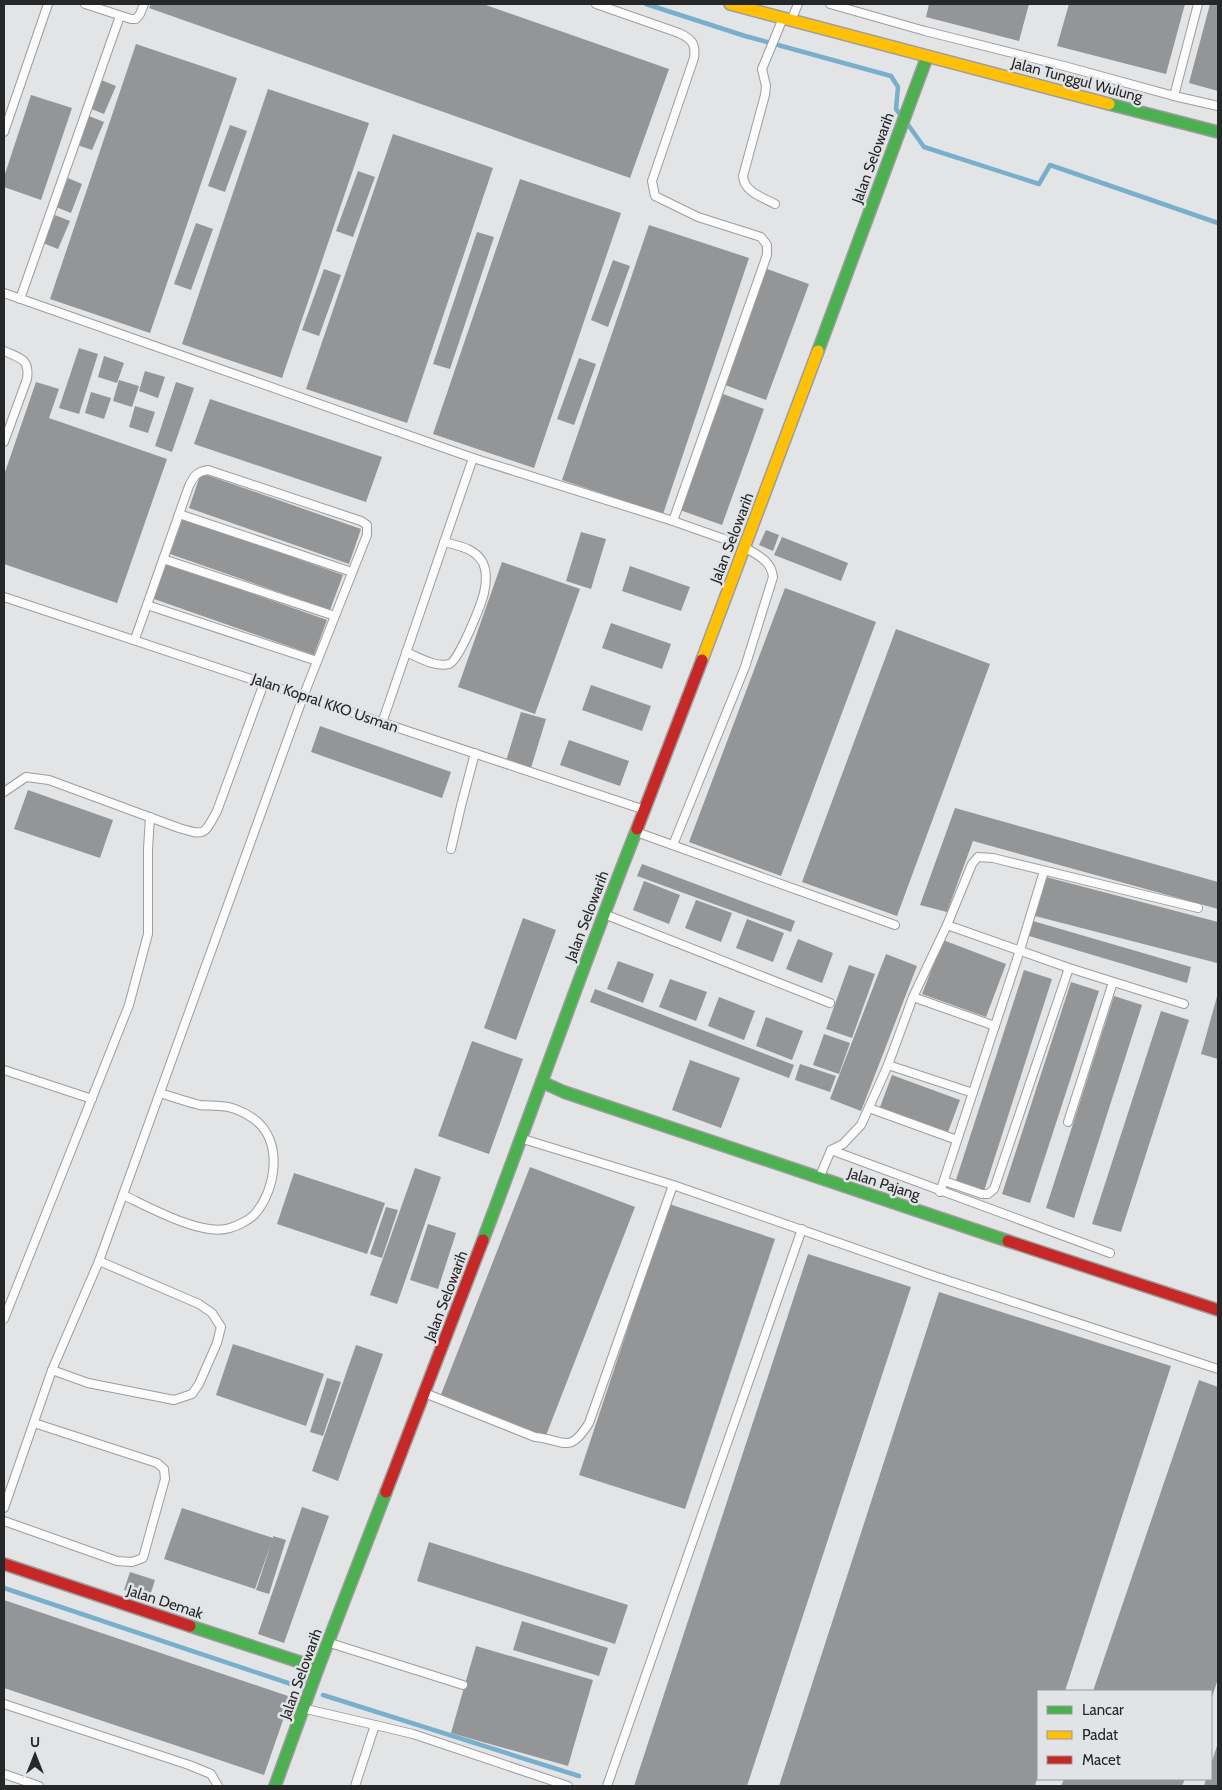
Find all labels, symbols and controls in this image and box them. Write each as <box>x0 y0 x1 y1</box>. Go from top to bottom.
street label: Jalan Tunggul Wulung <box>1009 54 1145 106</box>
street label: Jalan Selowarih <box>848 110 898 207</box>
street label: Jalan Selowarih <box>706 490 758 587</box>
street label: Jalan Kopral KKO Usman <box>248 669 401 737</box>
street label: Jalan Selowarih <box>561 868 613 965</box>
street label: Jalan Pajang <box>845 1164 923 1204</box>
street label: Jalan Selowarih <box>420 1248 472 1345</box>
street label: Jalan Demak <box>124 1581 206 1623</box>
street label: Jalan Selowarih <box>276 1626 326 1723</box>
legend <box>1037 1690 1212 1780</box>
text: Lancar <box>1082 1701 1124 1719</box>
text: Padat <box>1082 1726 1118 1744</box>
north arrow <box>10 1730 60 1780</box>
text: U <box>30 1733 40 1751</box>
text: Macet <box>1082 1751 1121 1769</box>

